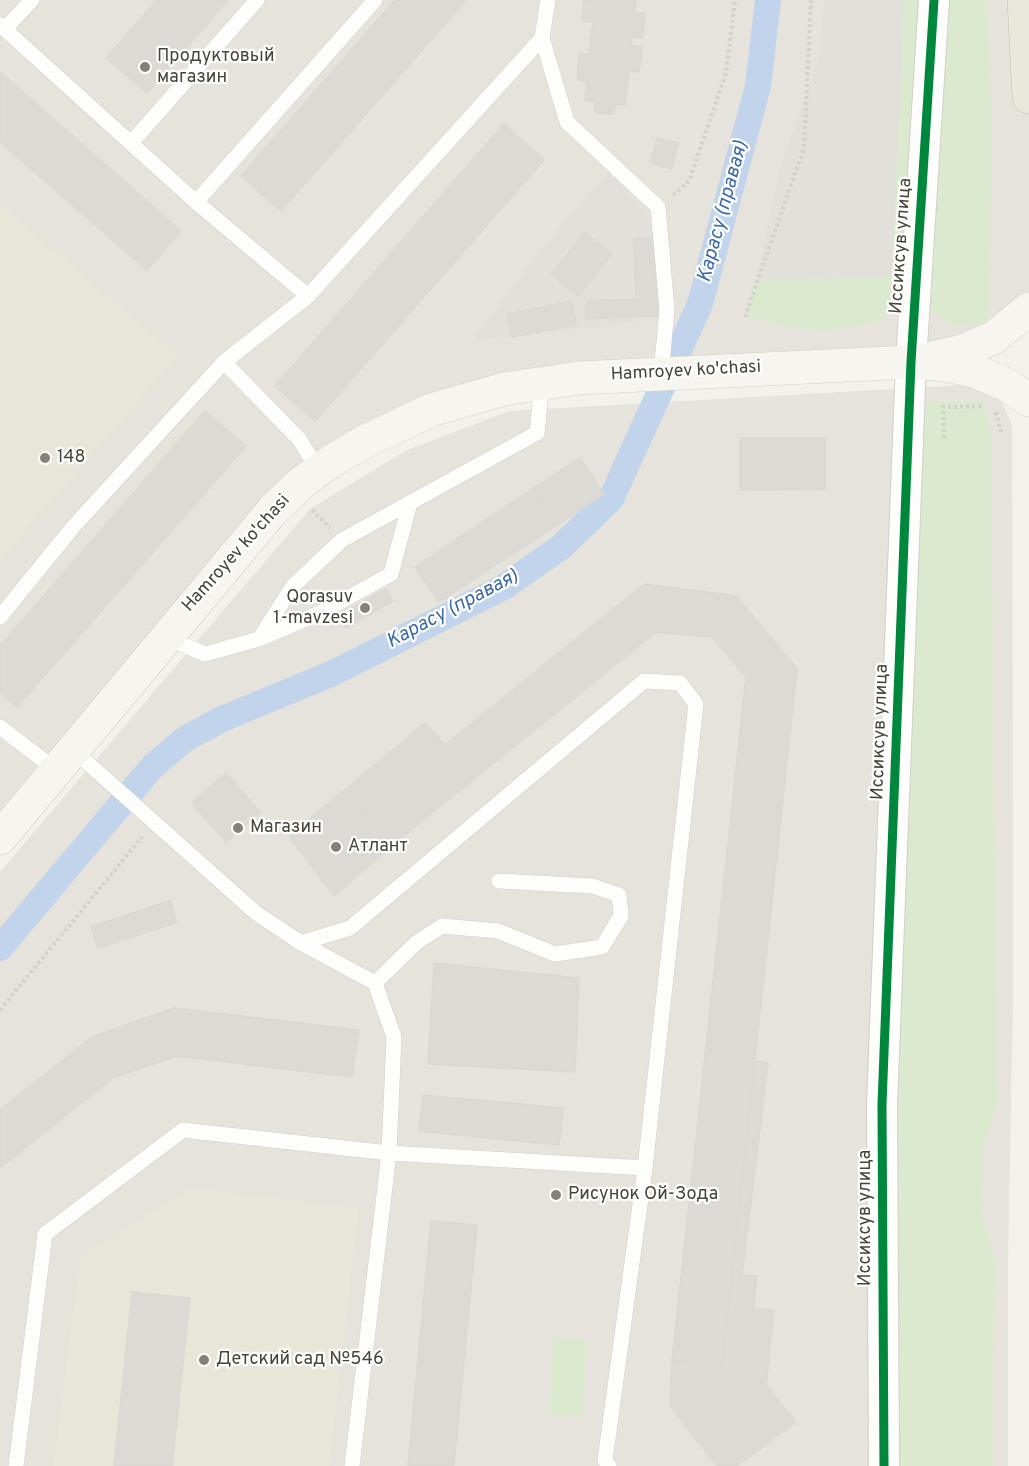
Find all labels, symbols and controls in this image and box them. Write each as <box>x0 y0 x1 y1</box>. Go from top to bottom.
place label: Продуктовый магазин <box>157 46 275 88</box>
marker: Продуктовый магазин <box>138 60 152 74</box>
water label: Карасу (правая) <box>694 139 754 285</box>
street label: Иссиксув улица <box>886 177 918 315</box>
street label: Hamroyev ko'chasi <box>610 357 762 387</box>
place label: 148 <box>57 447 86 469</box>
marker: 148 <box>38 451 52 465</box>
street label: Hamroyev ko'chasi <box>179 491 295 617</box>
water label: Карасу (правая) <box>383 565 523 655</box>
place label: Qorasuv 1-mavzesi <box>273 587 353 630</box>
marker: Qorasuv 1-mavzesi <box>358 601 372 615</box>
street label: Иссиксув улица <box>868 663 894 801</box>
place label: Магазин <box>250 817 322 839</box>
marker: Магазин <box>231 821 245 835</box>
place label: Атлант <box>348 836 408 858</box>
marker: Атлант <box>329 840 343 854</box>
street label: Иссиксув улица <box>855 1150 877 1286</box>
place label: Рисунок Ой-Зода <box>568 1184 718 1206</box>
marker: Рисунок Ой-Зода <box>549 1188 563 1202</box>
place label: Детский сад №546 <box>216 1349 384 1371</box>
marker: Детский сад №546 <box>197 1353 211 1367</box>

